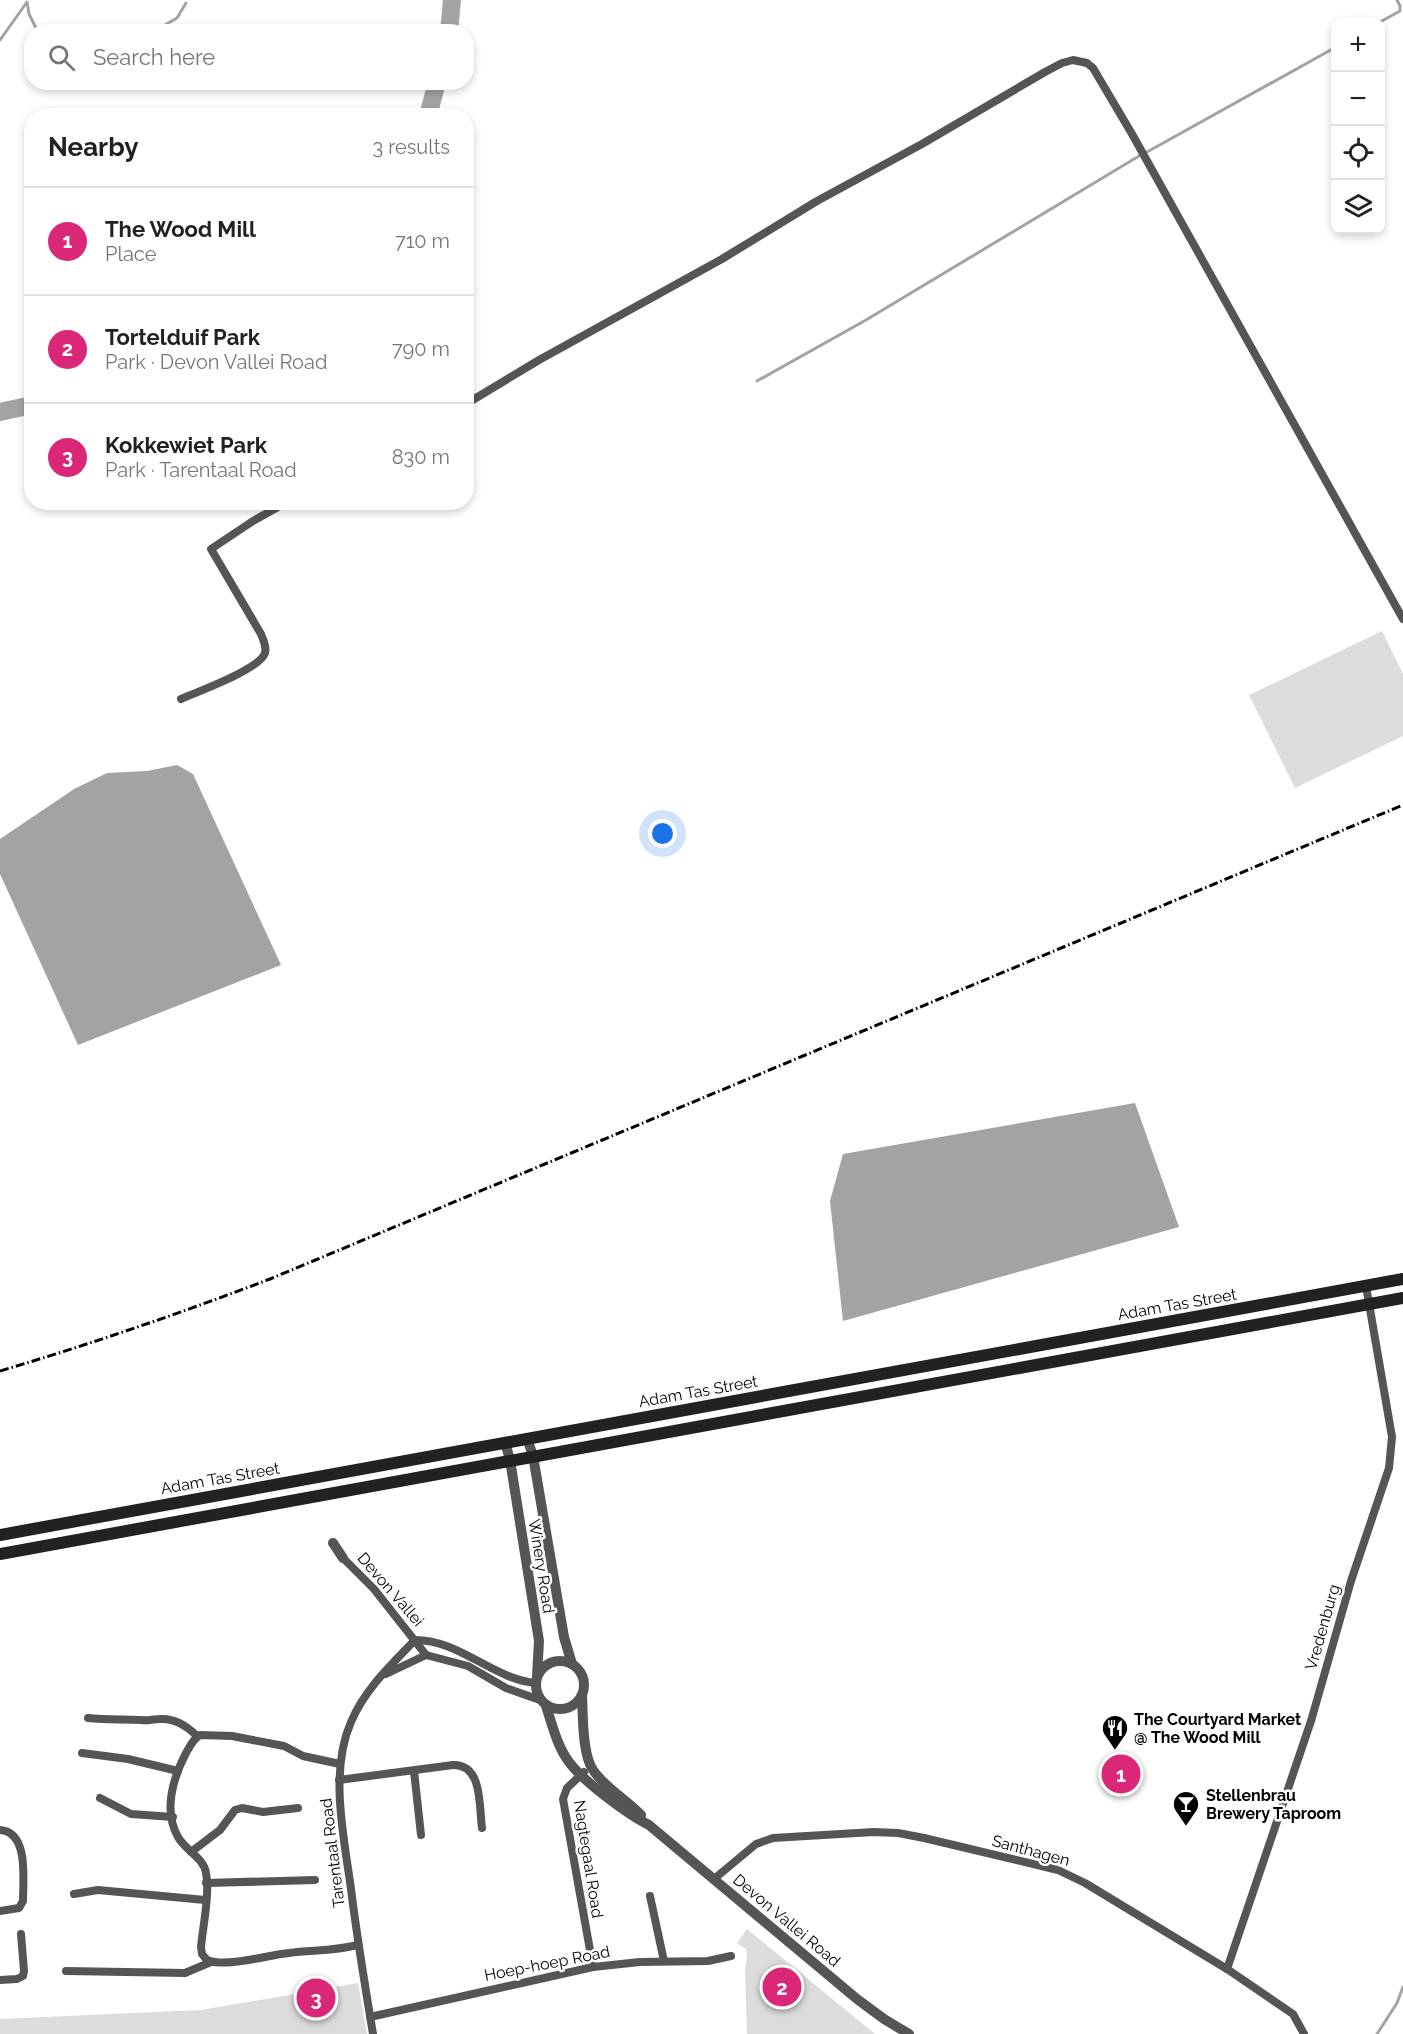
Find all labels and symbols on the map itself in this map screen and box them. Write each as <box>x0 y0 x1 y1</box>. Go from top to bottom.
your location <box>648 819 677 848</box>
street label: Adam Tas Street <box>1116 1285 1239 1324</box>
street label: Adam Tas Street <box>637 1372 760 1411</box>
street label: Adam Tas Street <box>159 1459 282 1498</box>
street label: Winery Road <box>525 1518 558 1615</box>
street label: Devon Vallei <box>353 1549 428 1630</box>
street label: Vredenburg <box>1301 1582 1344 1672</box>
place label: The Courtyard Market @ The Wood Mill <box>1134 1710 1301 1747</box>
restaurant icon: The Courtyard Market @ The Wood Mill <box>1100 1713 1130 1751</box>
pin: 1 <box>1102 1752 1140 1796</box>
place label: Stellenbrau Brewery Taproom <box>1206 1786 1341 1823</box>
bar icon: Stellenbrau Brewery Taproom <box>1171 1789 1201 1827</box>
street label: Tarentaal Road <box>316 1797 349 1909</box>
street label: Nagtegaal Road <box>570 1799 607 1919</box>
street label: Santhagen <box>990 1831 1072 1870</box>
street label: Devon Vallei Road <box>729 1870 844 1971</box>
street label: Hoep-hoep Road <box>483 1942 612 1985</box>
pin: 2 <box>762 1964 802 2010</box>
pin: 3 <box>296 1976 336 2020</box>

